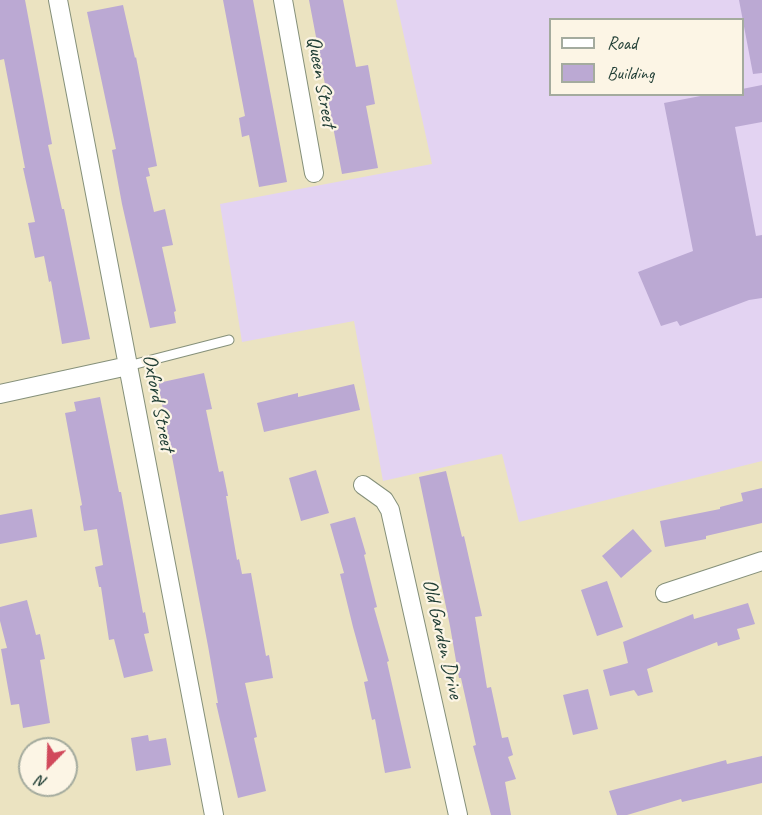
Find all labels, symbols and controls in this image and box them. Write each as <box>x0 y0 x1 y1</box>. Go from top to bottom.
legend <box>549 18 744 96</box>
text: Road <box>607 32 637 54</box>
street label: Queen Street <box>301 34 341 130</box>
text: Building <box>607 62 654 84</box>
street label: Oxford Street <box>136 352 180 454</box>
street label: Old Garden Drive <box>416 577 468 701</box>
north arrow <box>18 737 78 797</box>
text: N <box>33 771 50 793</box>

